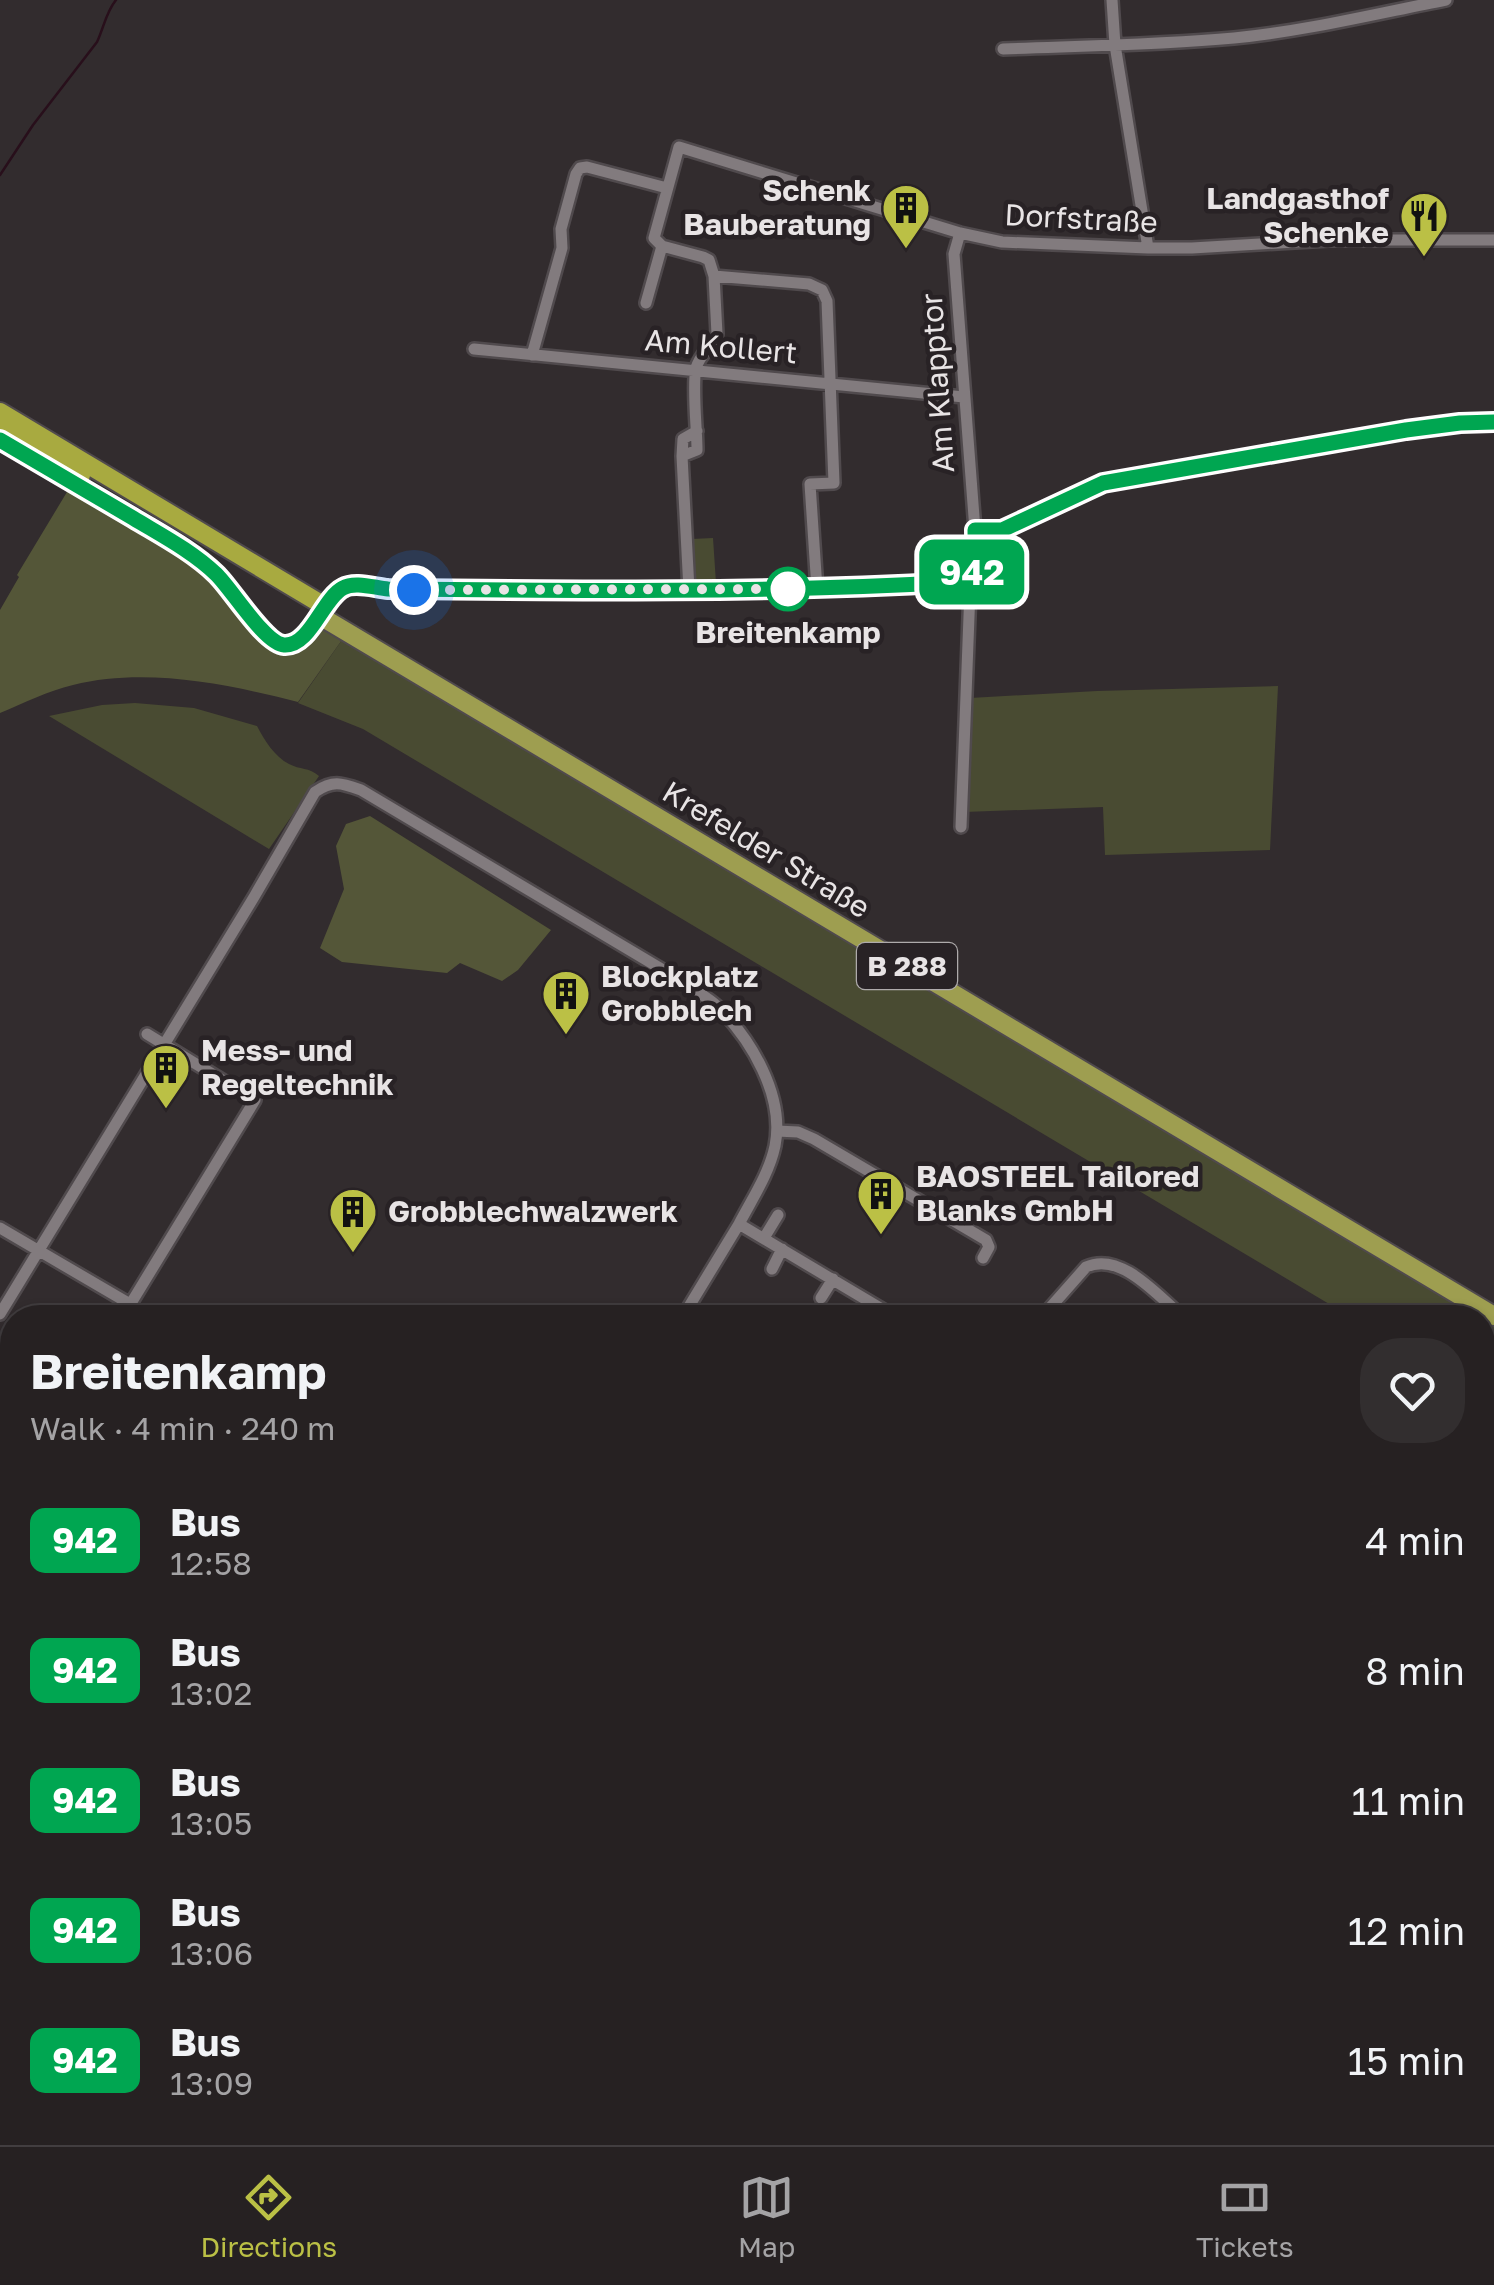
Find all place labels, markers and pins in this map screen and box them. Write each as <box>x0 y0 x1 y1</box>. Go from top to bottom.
place label: Schenk Bauberatung <box>683 172 872 242</box>
place label: Landgasthof Schenke <box>1206 180 1389 250</box>
building icon: Schenk Bauberatung <box>880 182 932 250</box>
restaurant icon: Landgasthof Schenke <box>1398 190 1450 258</box>
marker: Breitenkamp <box>767 568 809 610</box>
place label: Breitenkamp <box>695 614 881 650</box>
place label: Blockplatz Grobblech <box>601 958 758 1028</box>
building icon: Blockplatz Grobblech <box>540 968 592 1036</box>
place label: Mess- und Regeltechnik <box>201 1032 394 1102</box>
building icon: Mess- und Regeltechnik <box>140 1042 192 1110</box>
place label: BAOSTEEL Tailored Blanks GmbH <box>916 1158 1199 1228</box>
building icon: BAOSTEEL Tailored Blanks GmbH <box>855 1168 907 1236</box>
building icon: Grobblechwalzwerk <box>327 1186 379 1254</box>
place label: Grobblechwalzwerk <box>388 1193 678 1229</box>

